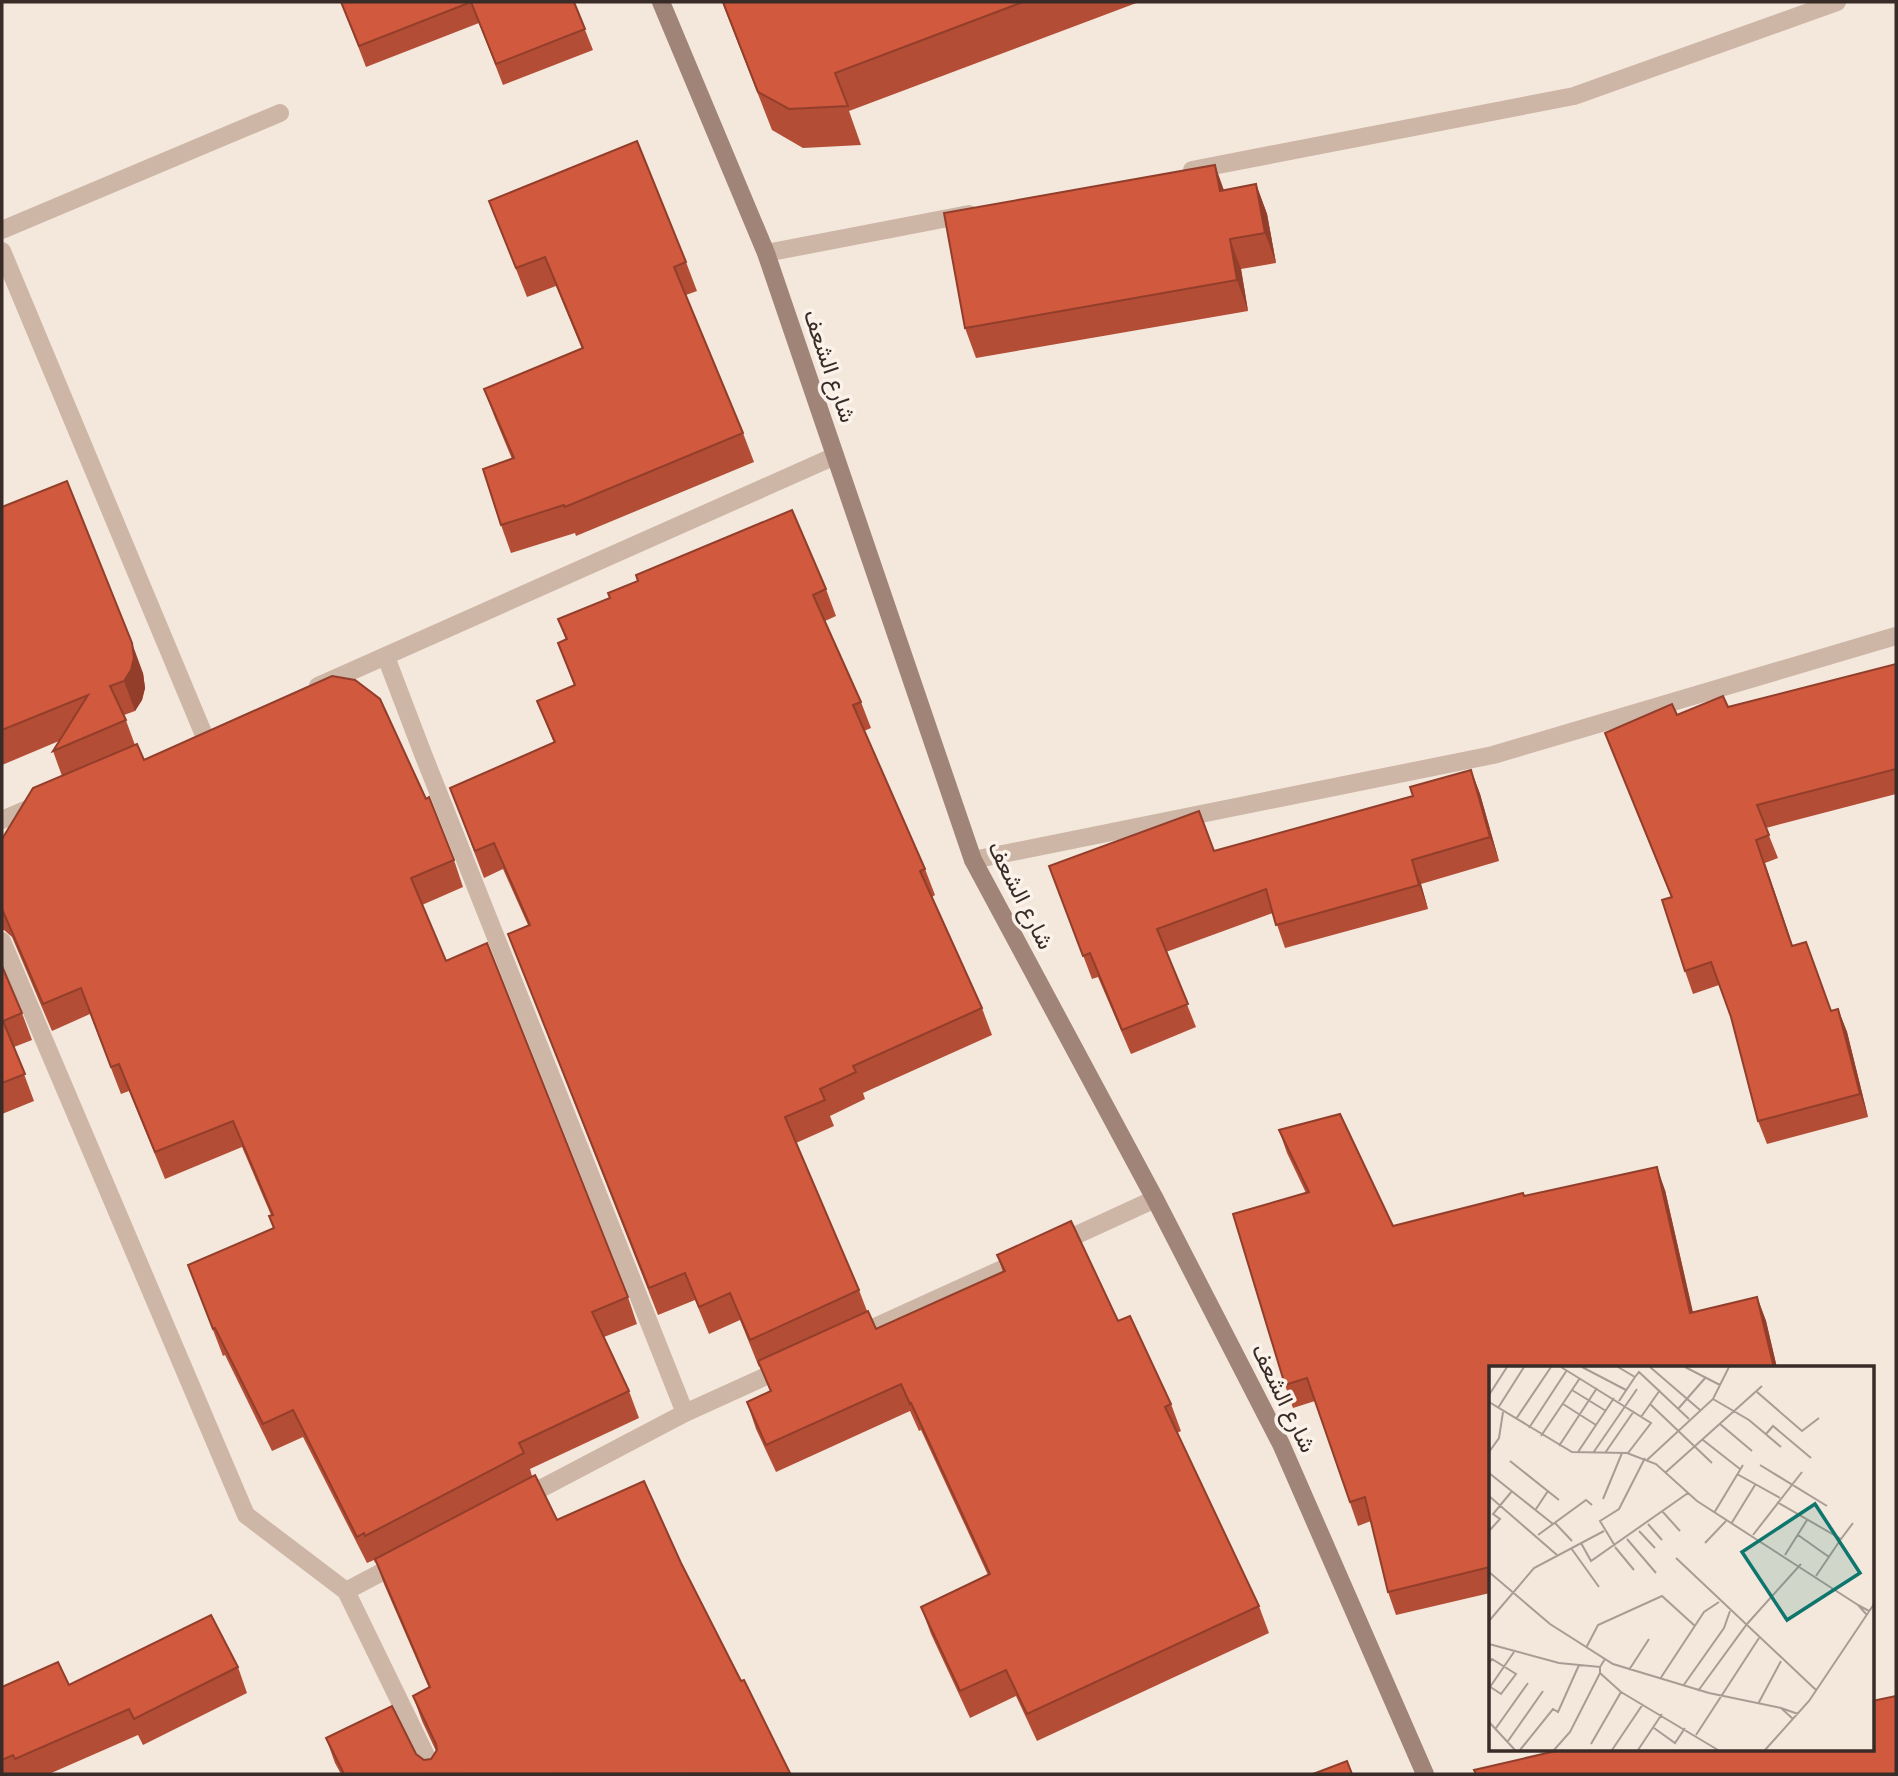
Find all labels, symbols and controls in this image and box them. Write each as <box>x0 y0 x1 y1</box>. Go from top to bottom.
street label: شارع الشعف <box>796 306 861 427</box>
street label: شارع الشعف <box>980 837 1059 955</box>
street label: شارع الشعف <box>1244 1339 1321 1458</box>
inset map <box>1489 1366 1874 1752</box>

